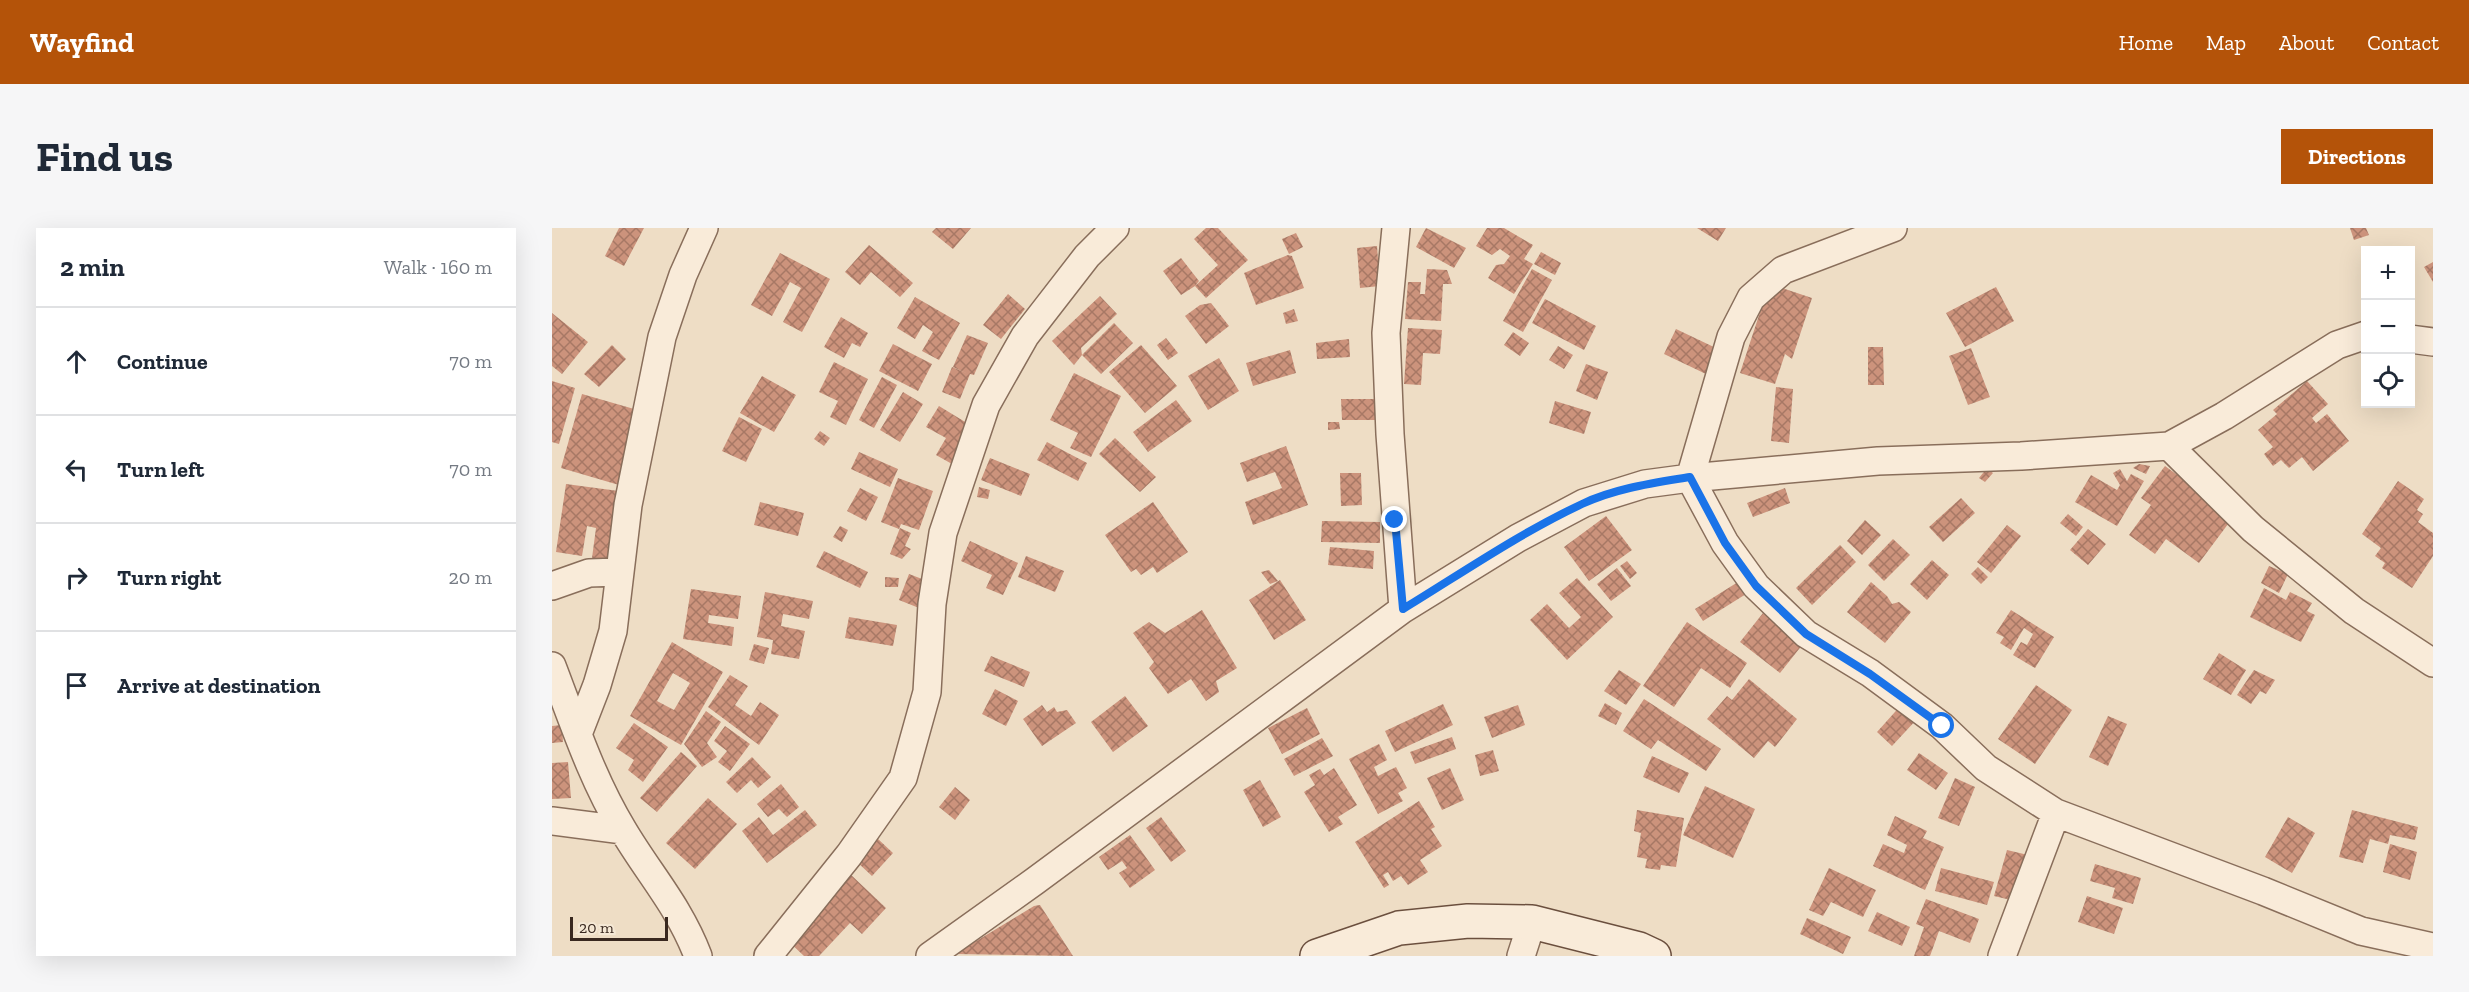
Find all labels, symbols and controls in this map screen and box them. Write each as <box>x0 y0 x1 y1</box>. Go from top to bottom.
text: Wayfind <box>30 26 134 59</box>
text: Home <box>2119 30 2173 55</box>
text: Map <box>2206 30 2246 55</box>
text: About <box>2279 30 2334 55</box>
text: Contact <box>2367 30 2439 55</box>
button: Directions <box>2281 129 2433 184</box>
text: Find us <box>36 131 173 182</box>
map controls <box>2361 246 2415 408</box>
button: + <box>2361 246 2415 300</box>
text: 2 min <box>60 251 125 283</box>
text: Walk · 160 m <box>384 255 492 279</box>
button: − <box>2361 300 2415 354</box>
icon: ahead <box>60 345 93 378</box>
text: Continue <box>117 348 208 375</box>
text: 70 m <box>449 349 492 373</box>
button: locate <box>2361 354 2415 408</box>
icon: left <box>60 453 93 486</box>
text: Turn left <box>117 456 204 483</box>
text: 70 m <box>449 457 492 481</box>
route end <box>1381 506 1407 532</box>
icon: right <box>60 561 93 594</box>
text: Turn right <box>117 564 221 591</box>
text: 20 m <box>448 565 492 589</box>
icon: arrive <box>60 669 93 702</box>
text: Arrive at destination <box>117 672 320 699</box>
route start <box>1928 712 1954 738</box>
scale bar <box>570 914 668 942</box>
text: 20 m <box>579 918 614 937</box>

